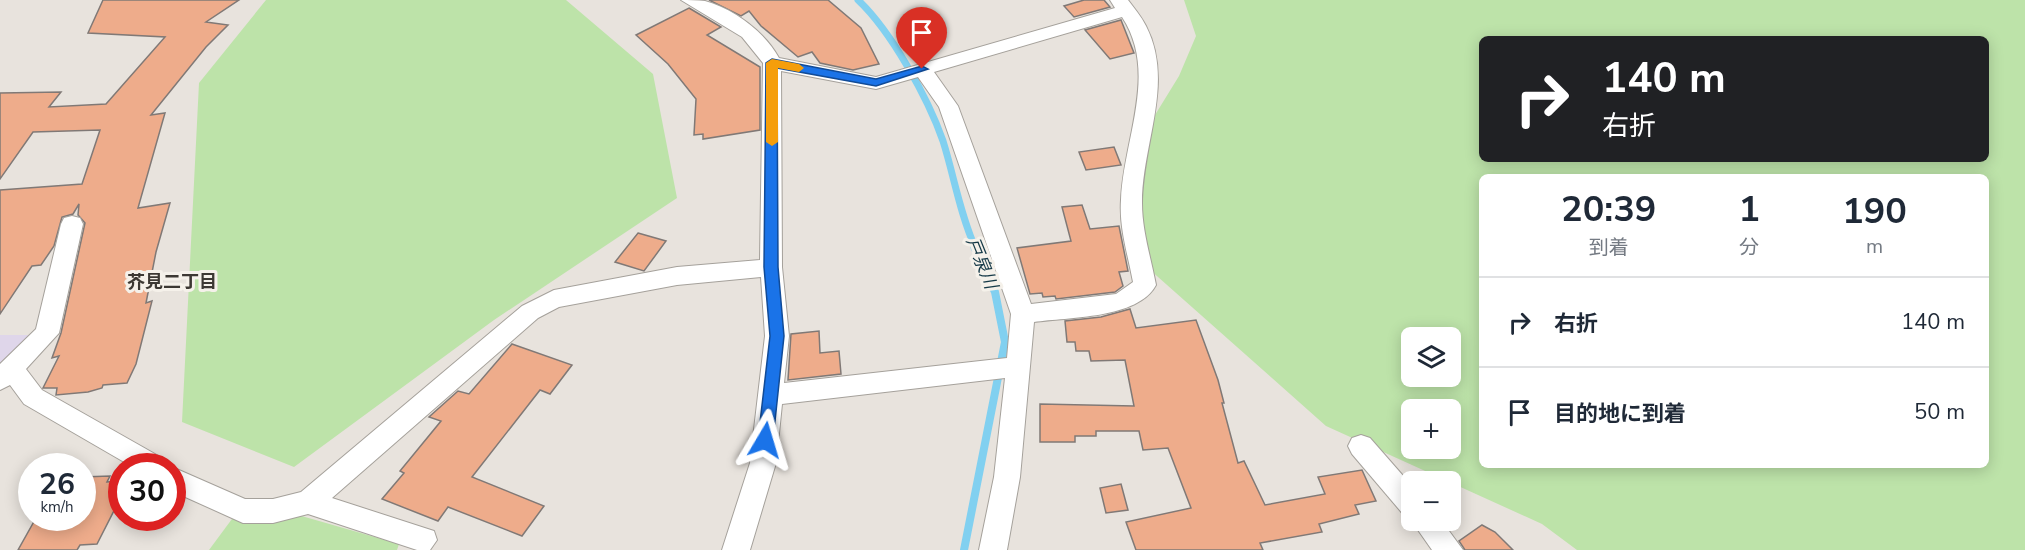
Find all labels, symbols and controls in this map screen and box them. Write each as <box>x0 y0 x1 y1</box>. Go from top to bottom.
pin <box>896 7 947 69</box>
icon: arrive <box>905 16 938 49</box>
text: 140 m <box>1602 50 1726 107</box>
icon: right <box>1503 60 1581 138</box>
text: 右折 <box>1602 108 1656 145</box>
text: 20:39 <box>1561 185 1656 234</box>
text: 1 <box>1738 185 1760 234</box>
text: 190 <box>1842 187 1907 236</box>
water label: 戸泉川 <box>961 233 1004 294</box>
text: m <box>1866 233 1883 260</box>
text: 到着 <box>1589 234 1629 261</box>
text: 分 <box>1739 234 1759 261</box>
district label: 芥見二丁目 <box>127 270 217 294</box>
icon: right <box>1503 306 1536 339</box>
text: 140 m <box>1901 307 1965 337</box>
text: 右折 <box>1554 309 1598 339</box>
map controls <box>1401 327 1461 531</box>
button: layers <box>1401 327 1461 387</box>
icon: arrive <box>1503 396 1536 429</box>
text: 50 m <box>1914 397 1965 427</box>
button: + <box>1401 399 1461 459</box>
text: 目的地に到着 <box>1554 399 1686 429</box>
position arrow <box>733 408 797 472</box>
speed limit sign: 30 <box>108 453 186 531</box>
text: 26 <box>39 464 75 505</box>
button: − <box>1401 471 1461 531</box>
text: km/h <box>40 497 74 517</box>

